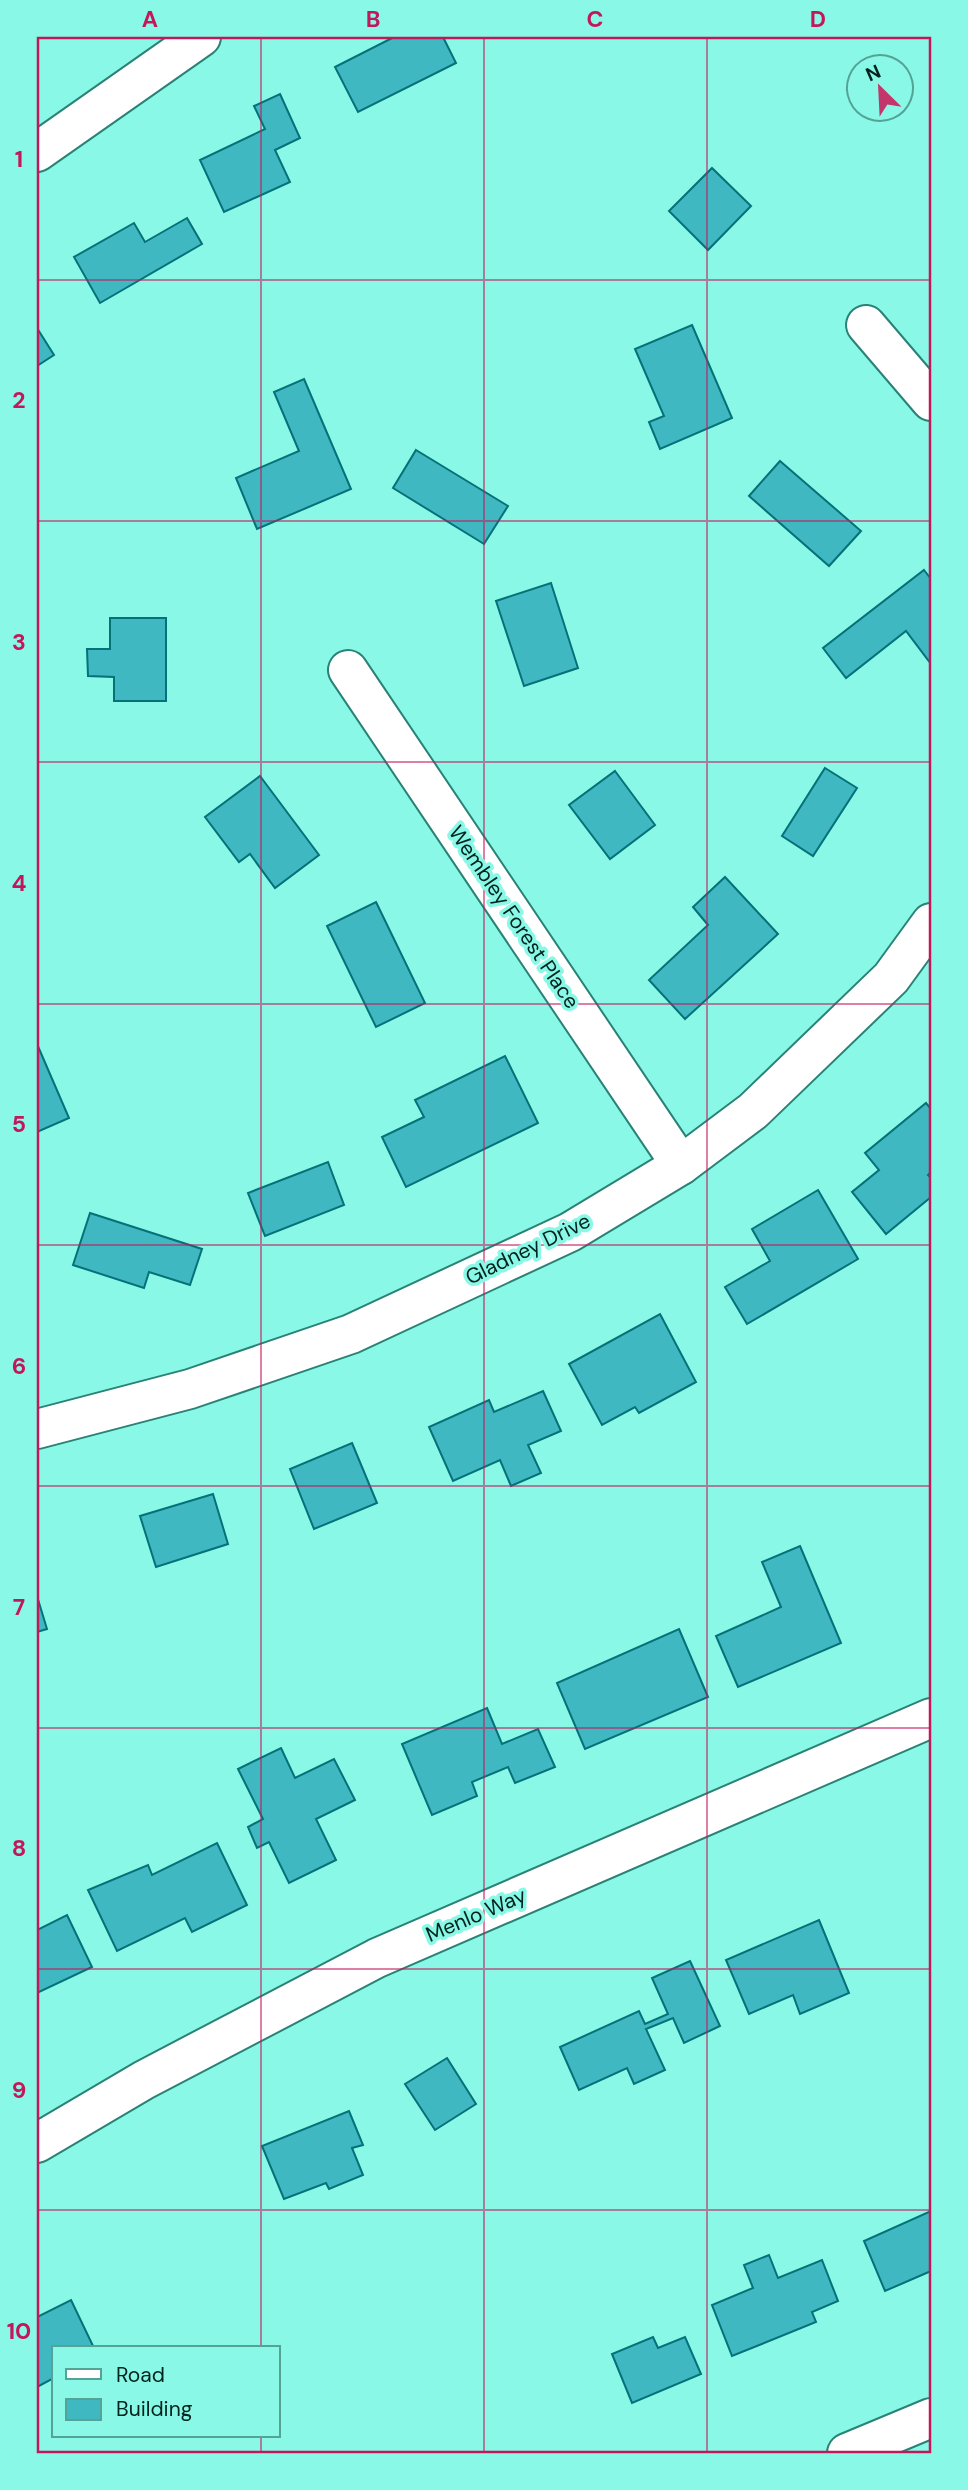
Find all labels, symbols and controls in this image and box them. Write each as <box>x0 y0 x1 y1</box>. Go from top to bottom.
text: A <box>142 4 158 34</box>
text: B <box>366 4 380 34</box>
text: C <box>587 4 603 34</box>
text: D <box>810 4 826 34</box>
north arrow <box>846 52 916 122</box>
text: N <box>862 59 885 87</box>
text: 1 <box>15 144 23 174</box>
text: 2 <box>12 385 26 415</box>
text: 3 <box>12 627 26 657</box>
street label: Wembley Forest Place <box>442 820 586 1014</box>
text: 4 <box>12 868 27 898</box>
text: 5 <box>12 1109 26 1139</box>
street label: Gladney Drive <box>461 1207 595 1291</box>
text: 6 <box>12 1351 26 1381</box>
text: 7 <box>13 1592 25 1622</box>
text: 8 <box>12 1833 26 1863</box>
street label: Menlo Way <box>422 1881 531 1949</box>
text: 9 <box>12 2075 26 2105</box>
text: 10 <box>7 2316 31 2346</box>
legend <box>52 2346 280 2438</box>
text: Road <box>116 2361 165 2389</box>
text: Building <box>116 2395 193 2423</box>

